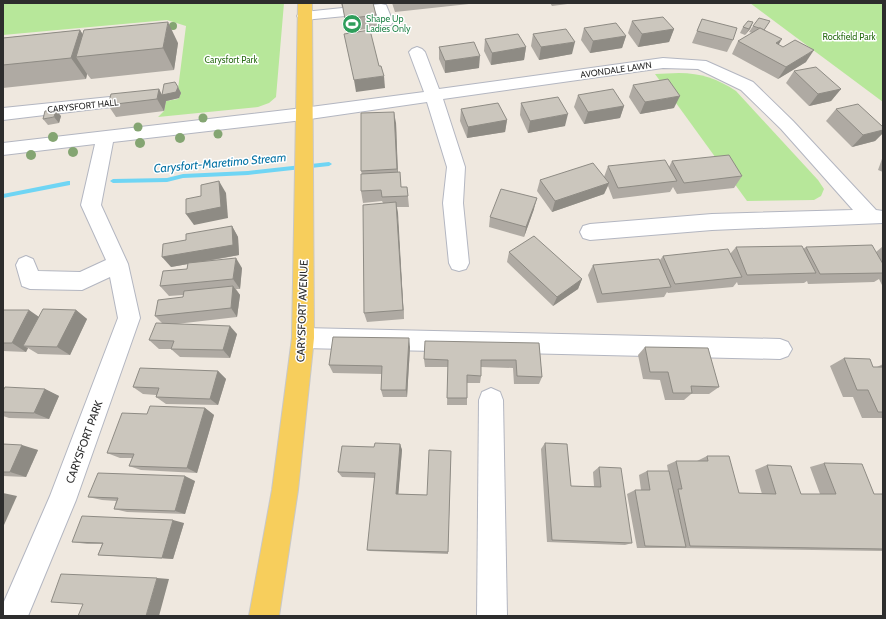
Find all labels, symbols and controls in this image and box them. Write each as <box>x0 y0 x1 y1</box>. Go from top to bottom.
sports icon: Shape Up Ladies Only <box>341 13 363 35</box>
place label: Shape Up Ladies Only <box>366 13 411 34</box>
park label: Rockfield Park <box>822 31 876 42</box>
park label: Carysfort Park <box>205 54 257 65</box>
street label: AVONDALE LAWN <box>580 59 652 80</box>
street label: CARYSFORT HALL <box>47 96 120 115</box>
water label: Carysfort-Maretimo Stream <box>153 149 287 176</box>
street label: CARYSFORT AVENUE <box>293 260 311 362</box>
street label: CARYSFORT PARK <box>63 398 106 485</box>

